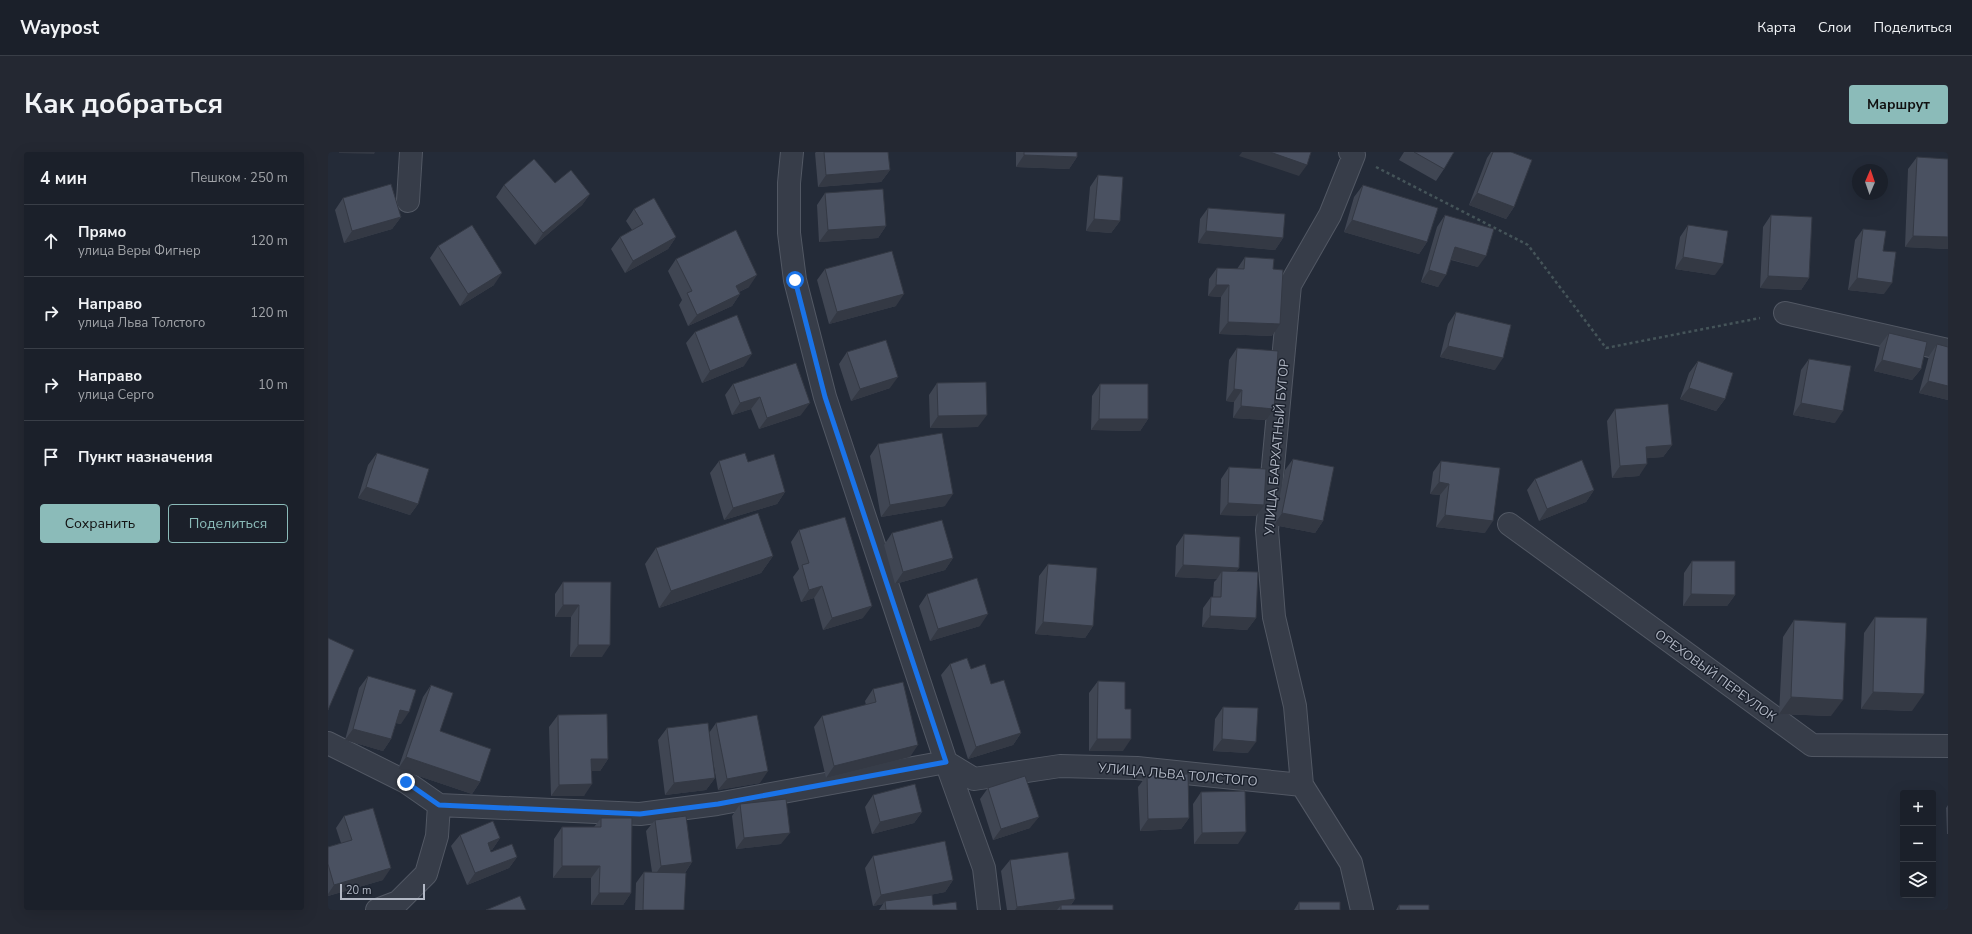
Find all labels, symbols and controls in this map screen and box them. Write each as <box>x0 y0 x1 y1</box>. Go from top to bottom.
text: Waypost <box>20 15 99 41</box>
text: Карта <box>1757 18 1796 37</box>
text: Слои <box>1818 18 1852 37</box>
text: Поделиться <box>1874 18 1952 37</box>
text: Как добраться <box>24 85 223 123</box>
button: Маршрут <box>1849 85 1948 124</box>
north arrow <box>1852 164 1888 200</box>
text: 4 мин <box>40 167 87 190</box>
text: Пешком · 250 m <box>190 169 288 187</box>
text: Прямо <box>78 222 126 242</box>
icon: ahead <box>40 230 62 252</box>
text: 120 m <box>250 232 288 250</box>
text: улица Веры Фигнер <box>78 242 201 260</box>
route start <box>786 271 804 289</box>
text: Направо <box>78 294 142 314</box>
icon: right <box>40 302 62 324</box>
text: 120 m <box>250 304 288 322</box>
text: улица Льва Толстого <box>78 314 205 332</box>
street label: УЛИЦА БАРХАТНЫЙ БУГОР <box>1259 358 1294 537</box>
text: Направо <box>78 366 142 386</box>
icon: right <box>40 374 62 396</box>
text: 10 m <box>258 376 288 394</box>
text: улица Серго <box>78 386 154 404</box>
icon: arrive <box>40 446 62 468</box>
text: Пункт назначения <box>78 447 213 467</box>
button: Сохранить <box>40 504 160 543</box>
button: Поделиться <box>168 504 288 543</box>
street label: ОРЕХОВЫЙ ПЕРЕУЛОК <box>1651 625 1781 726</box>
street label: УЛИЦА ЛЬВА ТОЛСТОГО <box>1096 759 1258 791</box>
route end <box>397 773 415 791</box>
map controls <box>1900 790 1936 898</box>
button: + <box>1900 790 1936 826</box>
button: − <box>1900 826 1936 862</box>
button: layers <box>1900 862 1936 898</box>
scale bar <box>340 882 425 901</box>
text: 20 m <box>346 883 371 898</box>

